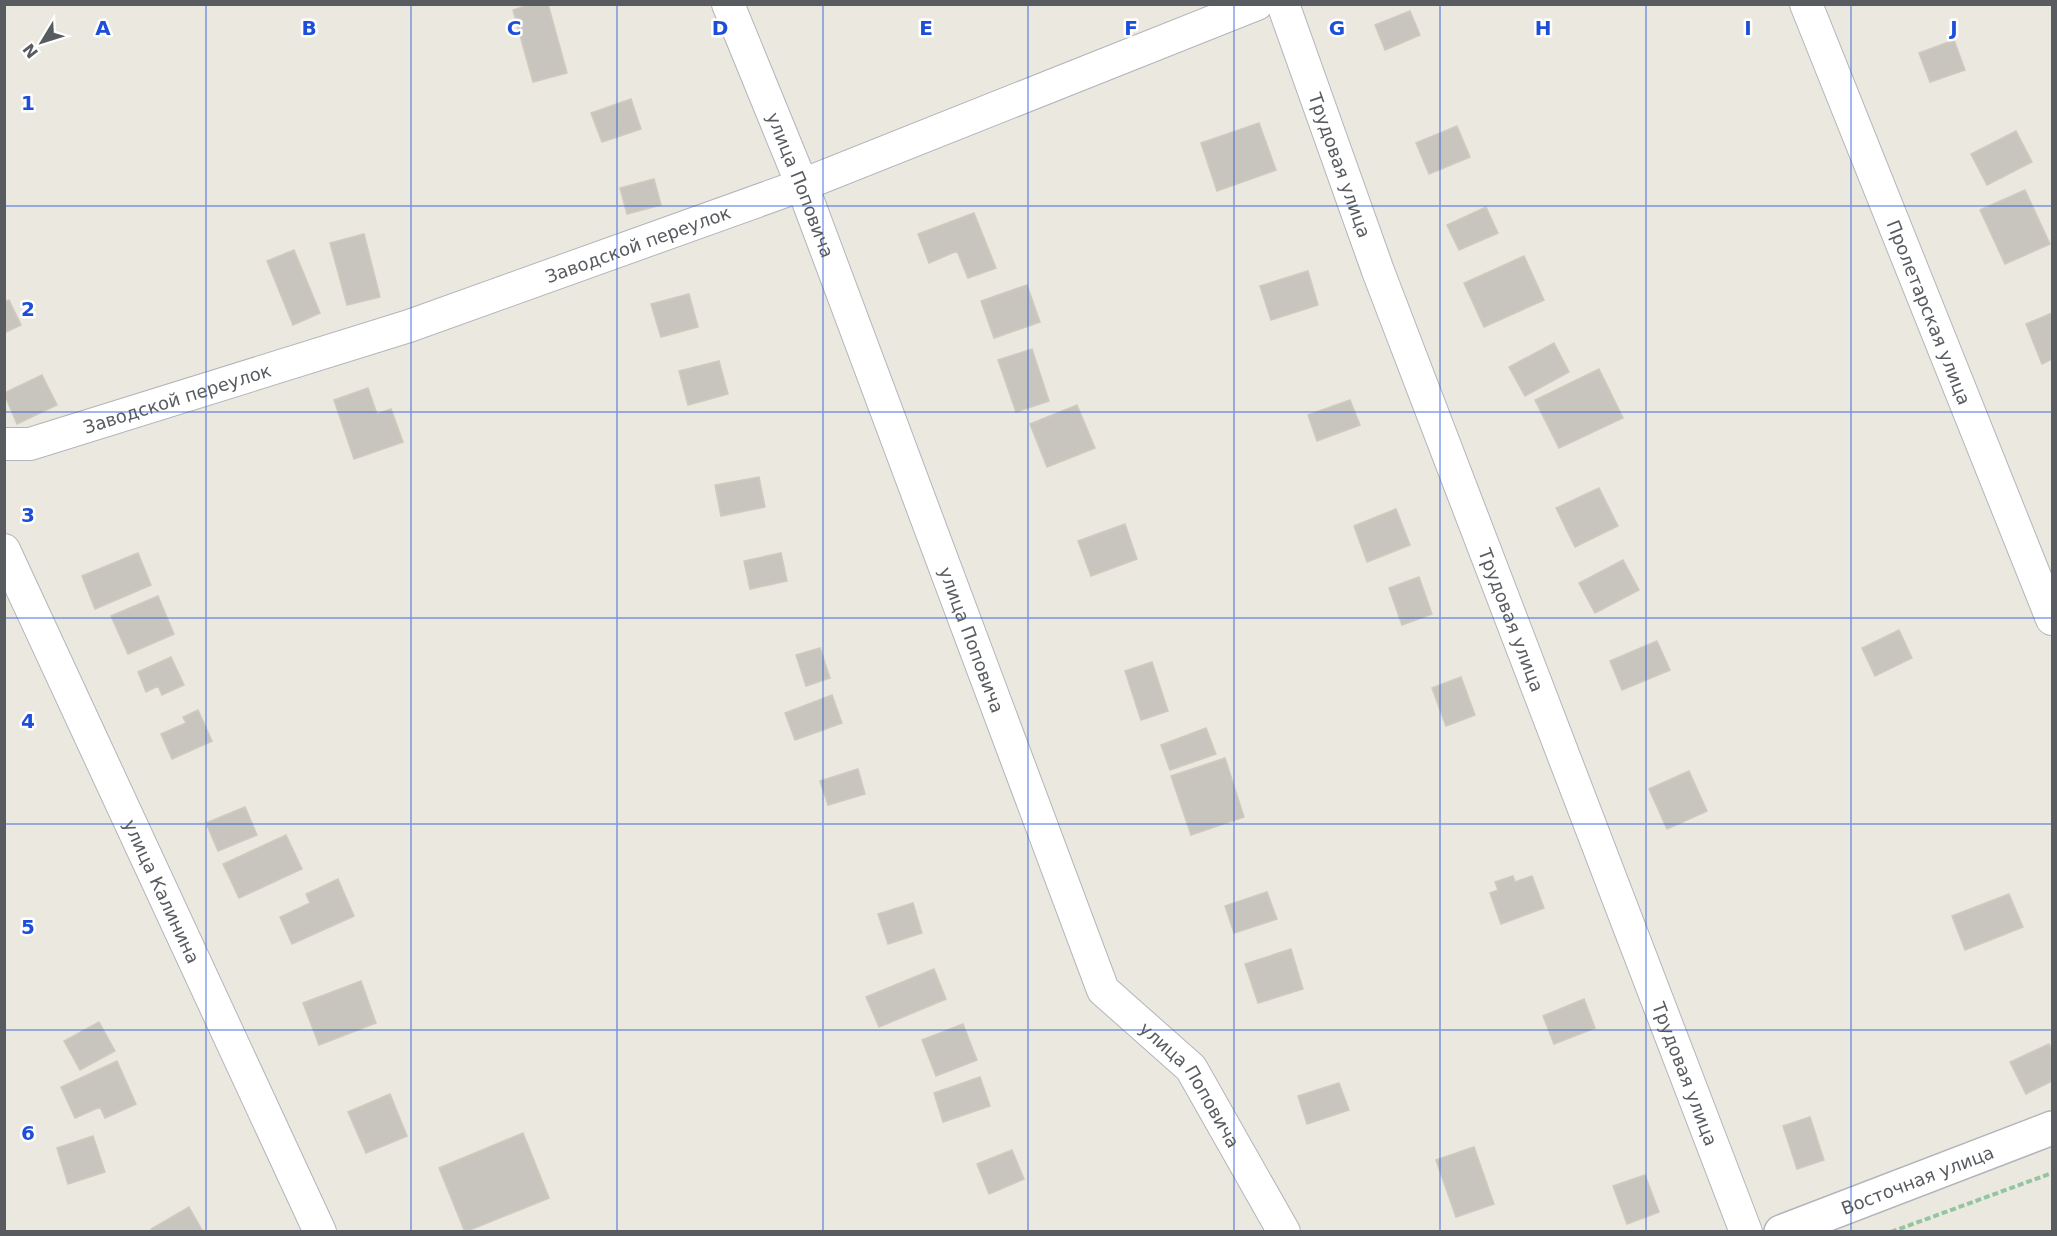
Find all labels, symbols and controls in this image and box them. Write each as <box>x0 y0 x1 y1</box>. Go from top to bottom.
north arrow <box>12 12 72 72</box>
text: A <box>95 16 111 40</box>
text: B <box>301 16 317 40</box>
text: C <box>507 16 521 40</box>
text: D <box>712 16 728 40</box>
text: E <box>919 16 933 40</box>
text: F <box>1124 16 1138 40</box>
text: G <box>1329 16 1345 40</box>
text: H <box>1535 16 1551 40</box>
text: I <box>1744 16 1752 40</box>
text: J <box>1948 16 1958 40</box>
text: N <box>19 40 42 62</box>
street label: Трудовая улица <box>1305 89 1376 240</box>
text: 1 <box>21 91 35 115</box>
street label: улица Поповича <box>763 109 839 260</box>
street label: Заводской переулок <box>542 201 733 287</box>
street label: Пролетарская улица <box>1883 217 1976 408</box>
text: 2 <box>21 297 35 321</box>
street label: Заводской переулок <box>81 359 274 437</box>
text: 3 <box>21 503 35 527</box>
street label: Трудовая улица <box>1474 544 1549 695</box>
street label: улица Поповича <box>935 564 1009 716</box>
text: 4 <box>21 709 35 733</box>
street label: улица Калинина <box>120 816 204 966</box>
text: 5 <box>21 915 35 939</box>
street label: Трудовая улица <box>1648 998 1722 1148</box>
street label: улица Поповича <box>1136 1017 1244 1151</box>
text: 6 <box>21 1121 35 1145</box>
street label: Восточная улица <box>1838 1141 1997 1219</box>

